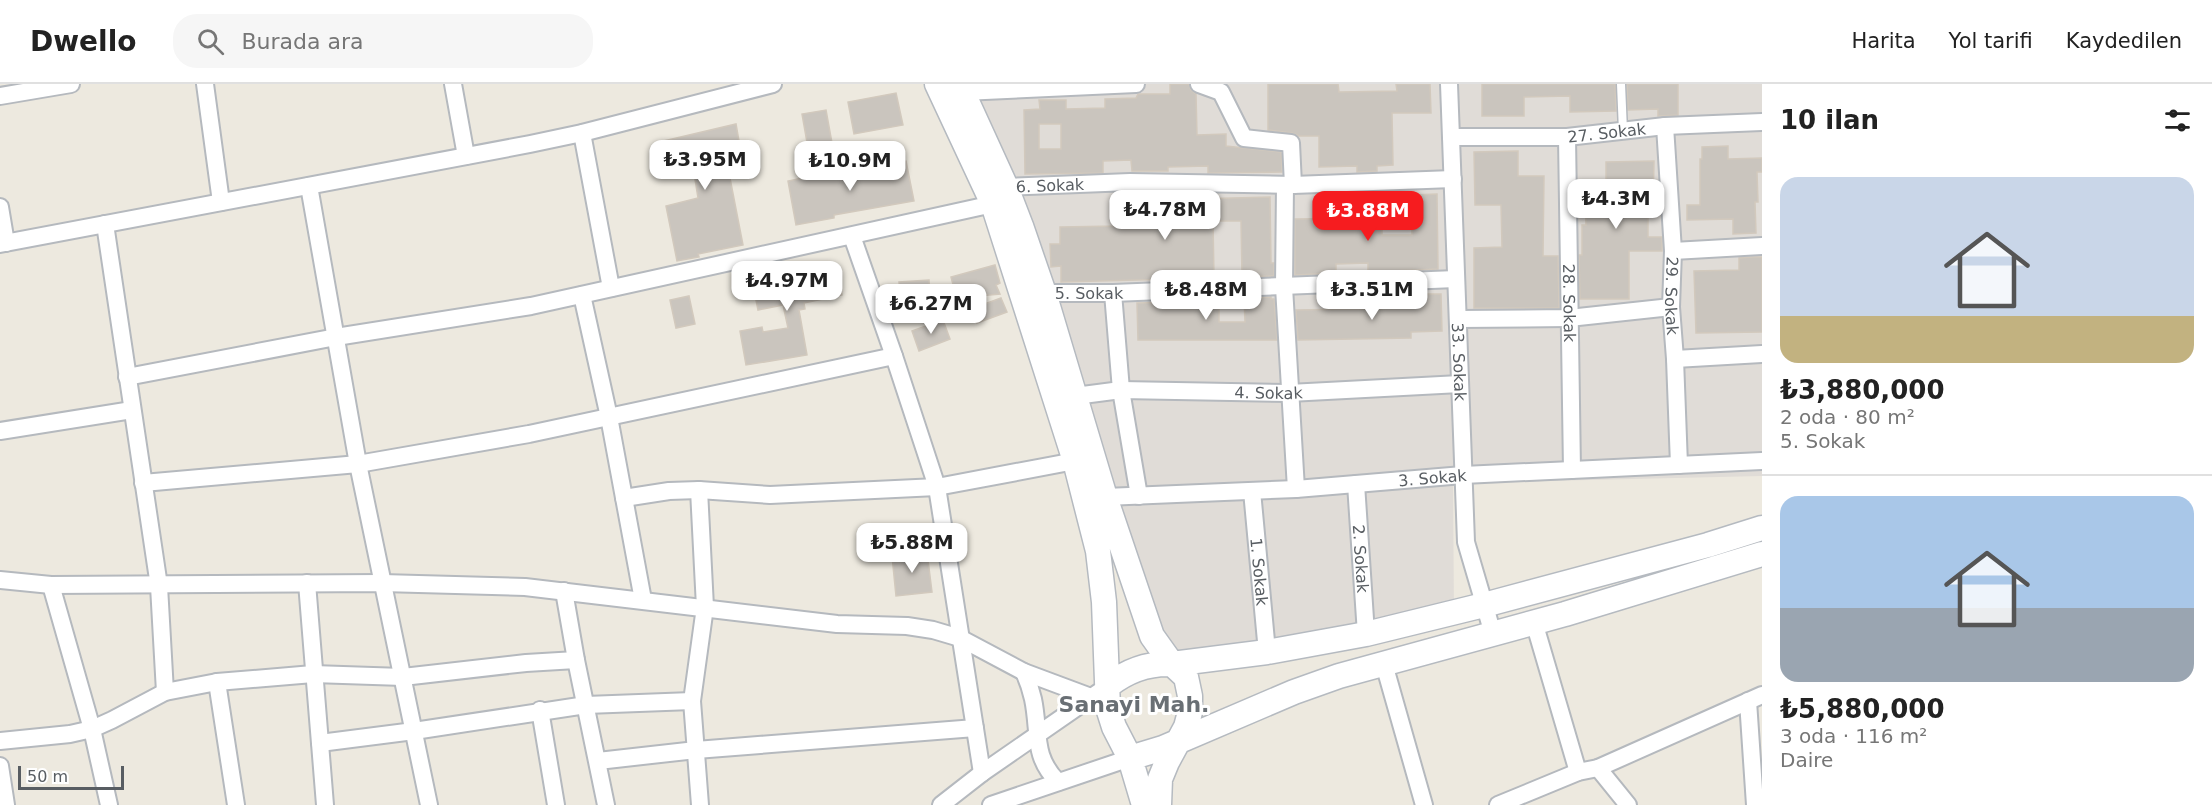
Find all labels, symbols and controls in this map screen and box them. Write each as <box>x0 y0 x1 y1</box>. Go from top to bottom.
search box <box>173 14 593 68</box>
text: Dwello <box>30 25 137 58</box>
icon: search <box>194 25 227 58</box>
text: Burada ara <box>242 29 364 54</box>
text: Harita <box>1851 29 1916 53</box>
text: Yol tarifi <box>1949 29 2033 53</box>
text: Kaydedilen <box>2066 29 2182 53</box>
icon: filters <box>2161 104 2194 137</box>
text: 10 ilan <box>1780 105 1879 135</box>
street label: 27. Sokak <box>1567 119 1648 147</box>
pin: ₺3.95M <box>656 140 754 191</box>
pin: ₺10.9M <box>801 141 899 192</box>
text: ₺3.95M <box>663 147 747 171</box>
text: ₺10.9M <box>808 148 892 172</box>
street label: 6. Sokak <box>1015 175 1085 197</box>
pin: ₺4.3M <box>1574 179 1658 230</box>
text: ₺4.3M <box>1581 186 1651 210</box>
pin: ₺4.78M <box>1116 190 1214 241</box>
pin: ₺3.88M <box>1319 191 1417 242</box>
text: ₺4.78M <box>1123 197 1207 221</box>
text: ₺3.88M <box>1326 198 1410 222</box>
icon: home <box>1933 216 2041 324</box>
street label: 29. Sokak <box>1661 256 1682 336</box>
pin: ₺4.97M <box>738 261 836 312</box>
street label: 28. Sokak <box>1559 264 1579 343</box>
text: ₺4.97M <box>745 268 829 292</box>
pin: ₺8.48M <box>1157 270 1255 321</box>
pin: ₺3.51M <box>1323 270 1421 321</box>
text: ₺8.48M <box>1164 277 1248 301</box>
text: ₺3.51M <box>1330 277 1414 301</box>
pin: ₺6.27M <box>882 284 980 335</box>
street label: 5. Sokak <box>1055 284 1124 303</box>
text: ₺6.27M <box>889 291 973 315</box>
street label: 33. Sokak <box>1448 322 1470 402</box>
text: ₺3,880,000 <box>1780 375 1944 405</box>
street label: 4. Sokak <box>1234 383 1304 403</box>
text: 2 oda · 80 m² <box>1780 405 1915 429</box>
text: 5. Sokak <box>1780 429 1865 453</box>
street label: 3. Sokak <box>1398 466 1468 490</box>
pin: ₺5.88M <box>863 523 961 574</box>
street label: 2. Sokak <box>1349 524 1372 594</box>
text: ₺5.88M <box>870 530 954 554</box>
icon: home <box>1933 535 2041 643</box>
street label: 1. Sokak <box>1246 537 1272 607</box>
district label: Sanayi Mah. <box>1059 692 1209 717</box>
text: ₺5,880,000 <box>1780 694 1944 724</box>
text: 3 oda · 116 m² <box>1780 724 1927 748</box>
text: Daire <box>1780 748 1833 772</box>
scale bar <box>18 763 124 790</box>
text: 50 m <box>27 767 68 786</box>

